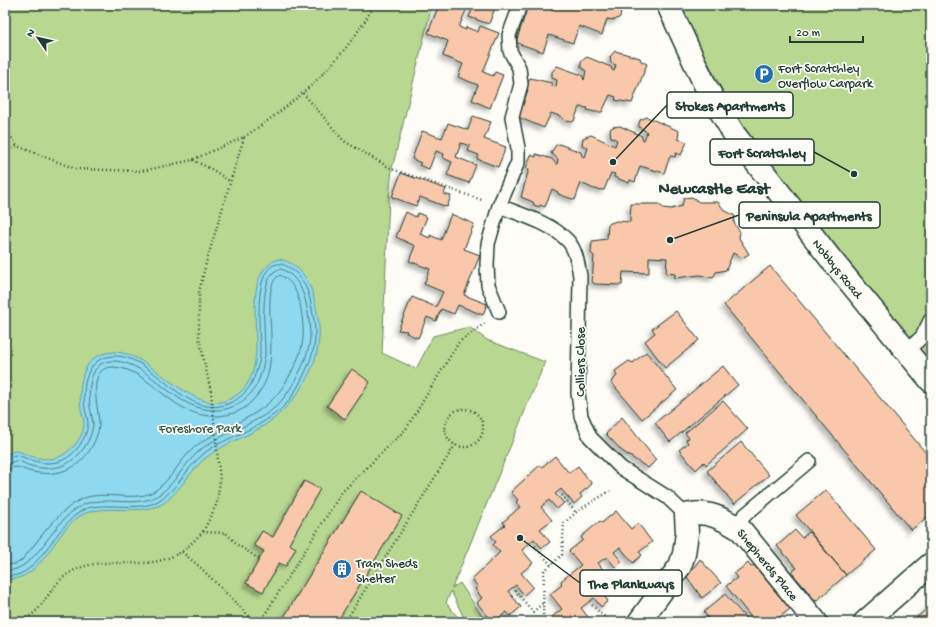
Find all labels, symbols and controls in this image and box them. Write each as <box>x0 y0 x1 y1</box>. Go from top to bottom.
north arrow <box>18 18 58 58</box>
scale bar <box>790 18 863 44</box>
text: N <box>24 27 38 40</box>
text: 20 m <box>796 27 821 41</box>
place label: Fort Scratchley Overflow Carpark <box>777 62 874 92</box>
parking icon: Fort Scratchley Overflow Carpark <box>753 63 775 85</box>
callout: Stokes Apartments <box>667 92 793 118</box>
text: Stokes Apartments <box>675 99 786 116</box>
callout: Fort Scratchley <box>710 139 814 165</box>
text: Fort Scratchley <box>717 146 806 163</box>
district label: Newcastle East <box>658 180 772 200</box>
callout: Peninsula Apartments <box>739 202 880 228</box>
text: Peninsula Apartments <box>745 209 873 226</box>
street label: Nobbys Road <box>808 237 866 303</box>
street label: Colliers Close <box>574 327 589 397</box>
park label: Foreshore Park <box>158 422 242 437</box>
street label: Shepherds Place <box>733 526 801 605</box>
place label: Tram Sheds Shelter <box>355 557 418 587</box>
building icon: Tram Sheds Shelter <box>331 558 353 580</box>
callout: The Plankways <box>580 570 682 596</box>
text: The Plankways <box>587 577 675 594</box>

